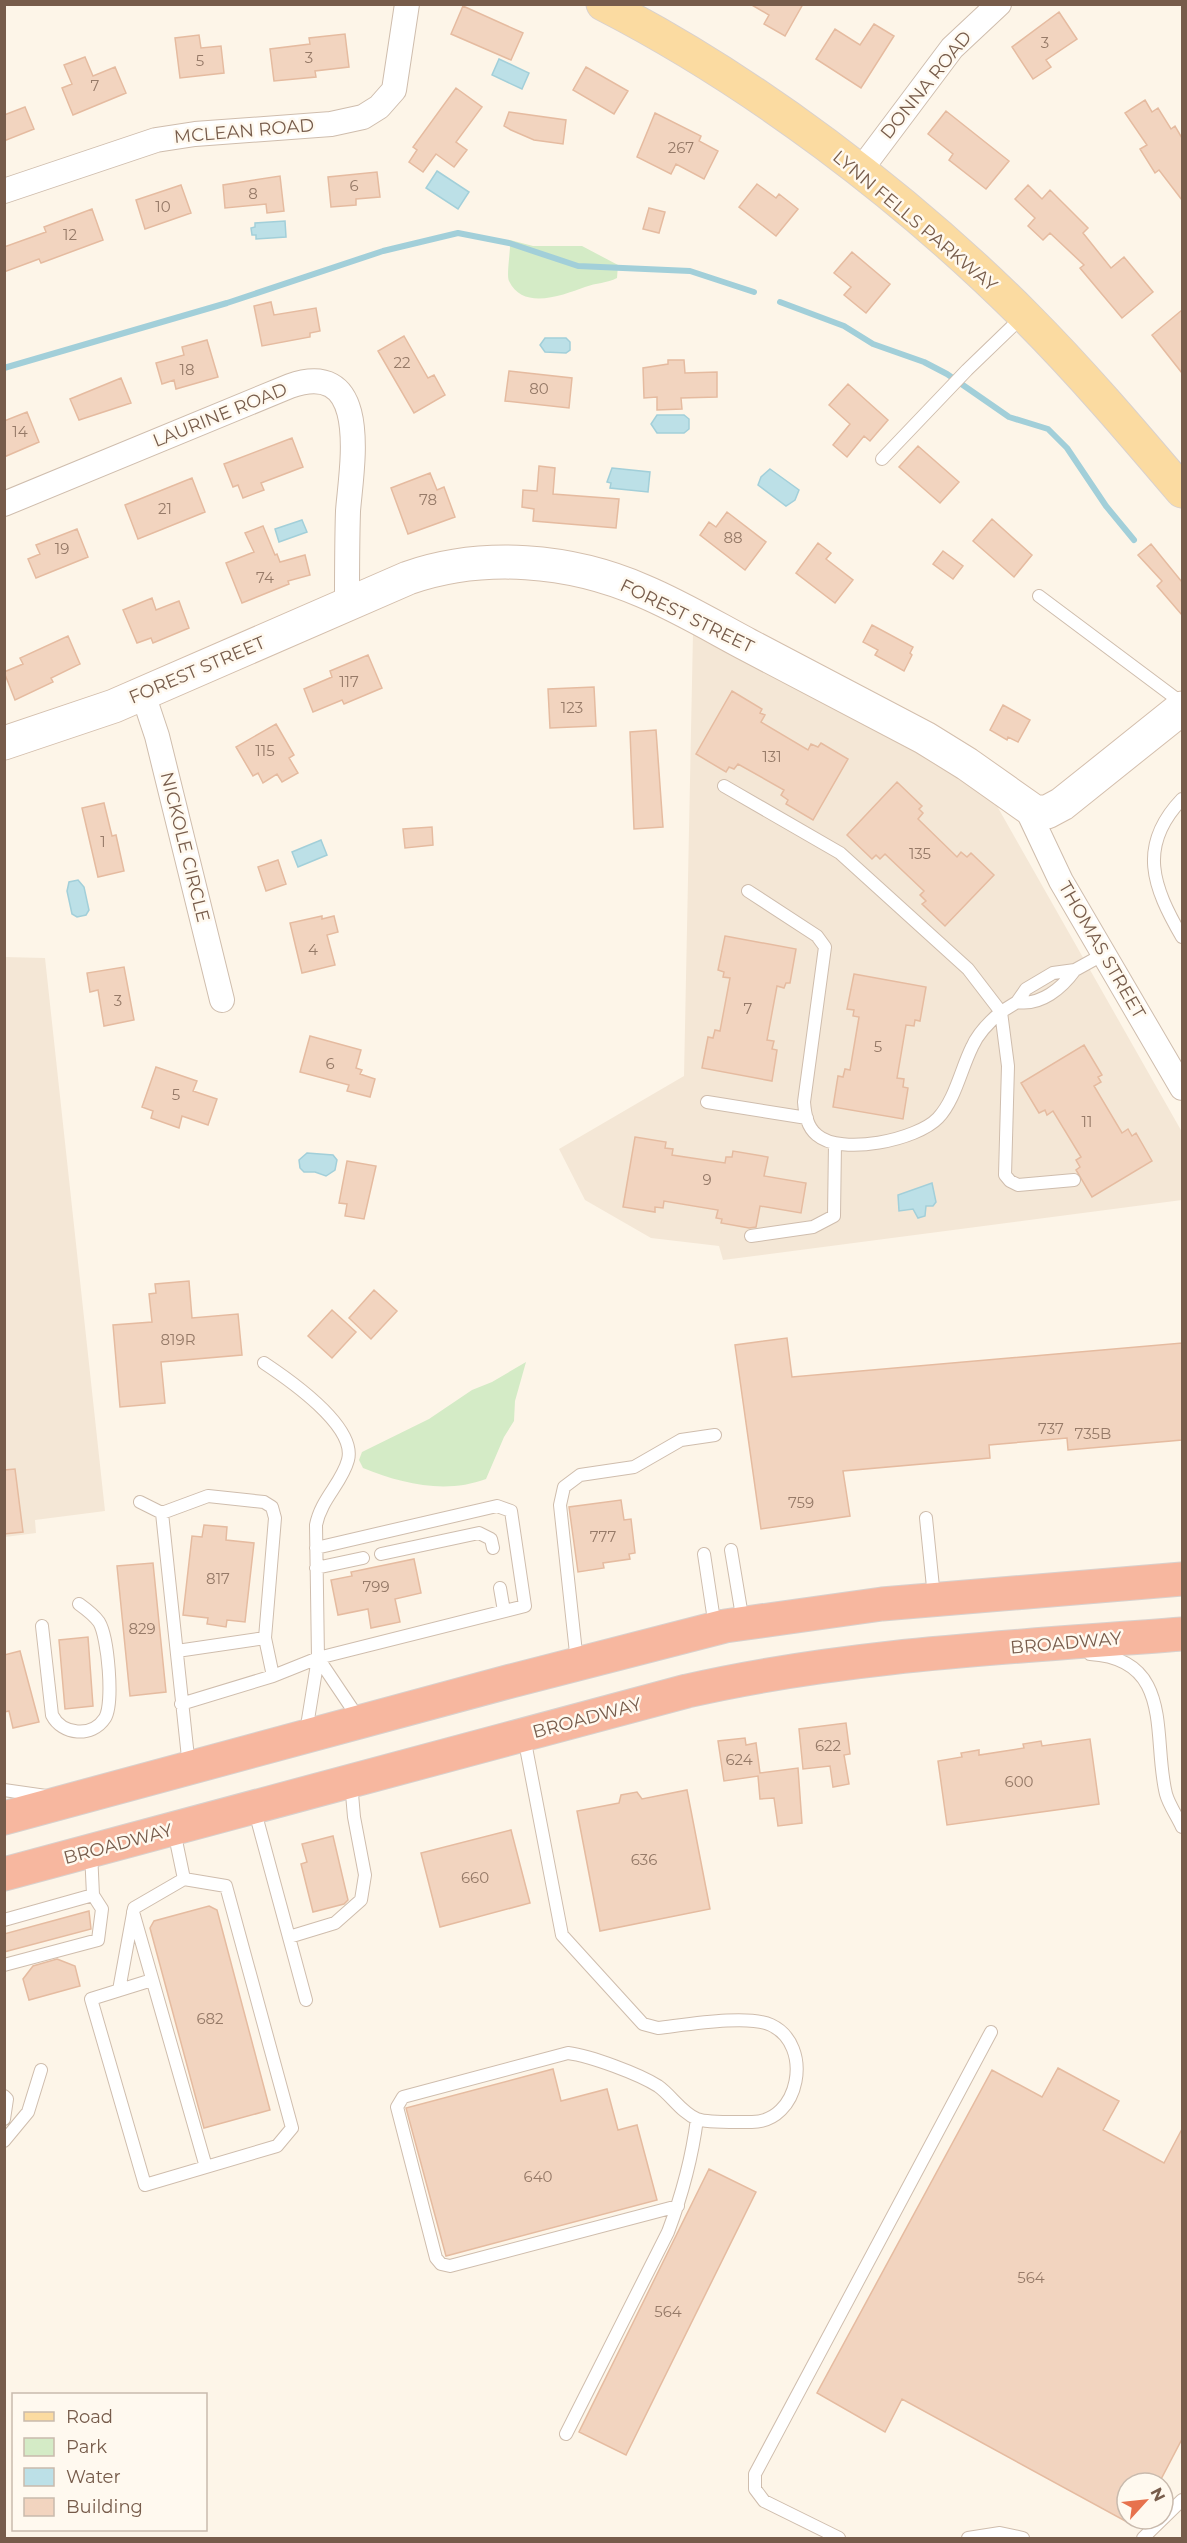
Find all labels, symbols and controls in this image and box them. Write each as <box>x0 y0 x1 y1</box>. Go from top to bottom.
street label: DONNA ROAD <box>876 27 976 143</box>
house number: 3 <box>1041 33 1049 52</box>
house number: 3 <box>305 48 313 67</box>
house number: 5 <box>196 51 204 70</box>
house number: 7 <box>91 76 100 95</box>
street label: MCLEAN ROAD <box>173 114 315 148</box>
house number: 267 <box>668 138 694 157</box>
street label: LYNN FELLS PARKWAY <box>828 146 1002 297</box>
house number: 6 <box>349 176 359 195</box>
house number: 8 <box>248 184 258 203</box>
house number: 10 <box>155 197 171 216</box>
house number: 12 <box>63 225 77 244</box>
house number: 22 <box>393 353 411 372</box>
house number: 18 <box>180 360 195 379</box>
street label: LAURINE ROAD <box>150 378 290 452</box>
house number: 80 <box>529 379 549 398</box>
house number: 14 <box>12 422 28 441</box>
house number: 78 <box>419 490 437 509</box>
house number: 21 <box>158 499 172 518</box>
house number: 88 <box>723 528 743 547</box>
house number: 19 <box>55 539 69 558</box>
house number: 74 <box>256 568 274 587</box>
street label: FOREST STREET <box>617 574 758 658</box>
street label: FOREST STREET <box>126 631 269 709</box>
house number: 117 <box>339 672 359 691</box>
house number: 123 <box>561 698 583 717</box>
house number: 115 <box>255 741 275 760</box>
house number: 131 <box>762 747 782 766</box>
street label: NICKOLE CIRCLE <box>156 770 214 924</box>
house number: 1 <box>100 832 106 851</box>
house number: 135 <box>909 844 931 863</box>
street label: THOMAS STREET <box>1054 878 1151 1023</box>
house number: 4 <box>308 940 318 959</box>
house number: 3 <box>114 991 122 1010</box>
house number: 7 <box>744 999 753 1018</box>
house number: 5 <box>874 1037 882 1056</box>
house number: 6 <box>325 1054 335 1073</box>
house number: 5 <box>172 1085 180 1104</box>
house number: 11 <box>1082 1112 1092 1131</box>
house number: 9 <box>702 1170 712 1189</box>
house number: 819R <box>161 1330 196 1349</box>
house number: 737 <box>1038 1419 1064 1438</box>
house number: 735B <box>1075 1424 1111 1443</box>
house number: 759 <box>788 1493 814 1512</box>
house number: 777 <box>590 1527 616 1546</box>
house number: 817 <box>206 1569 230 1588</box>
house number: 799 <box>362 1577 390 1596</box>
house number: 829 <box>128 1619 156 1638</box>
street label: BROADWAY <box>1009 1627 1123 1659</box>
street label: BROADWAY <box>530 1693 644 1743</box>
house number: 622 <box>815 1736 841 1755</box>
house number: 624 <box>725 1750 753 1769</box>
house number: 600 <box>1005 1772 1034 1791</box>
street label: BROADWAY <box>61 1819 175 1869</box>
house number: 636 <box>631 1850 657 1869</box>
house number: 660 <box>461 1868 489 1887</box>
house number: 682 <box>196 2009 224 2028</box>
house number: 640 <box>524 2167 553 2186</box>
house number: 564 <box>1017 2268 1045 2287</box>
house number: 564 <box>654 2302 682 2321</box>
legend <box>12 2393 207 2531</box>
text: Road <box>66 2406 113 2428</box>
text: Park <box>66 2436 107 2458</box>
text: Water <box>66 2466 121 2488</box>
north arrow <box>1115 2471 1175 2531</box>
text: N <box>1147 2484 1169 2504</box>
text: Building <box>66 2496 143 2518</box>

